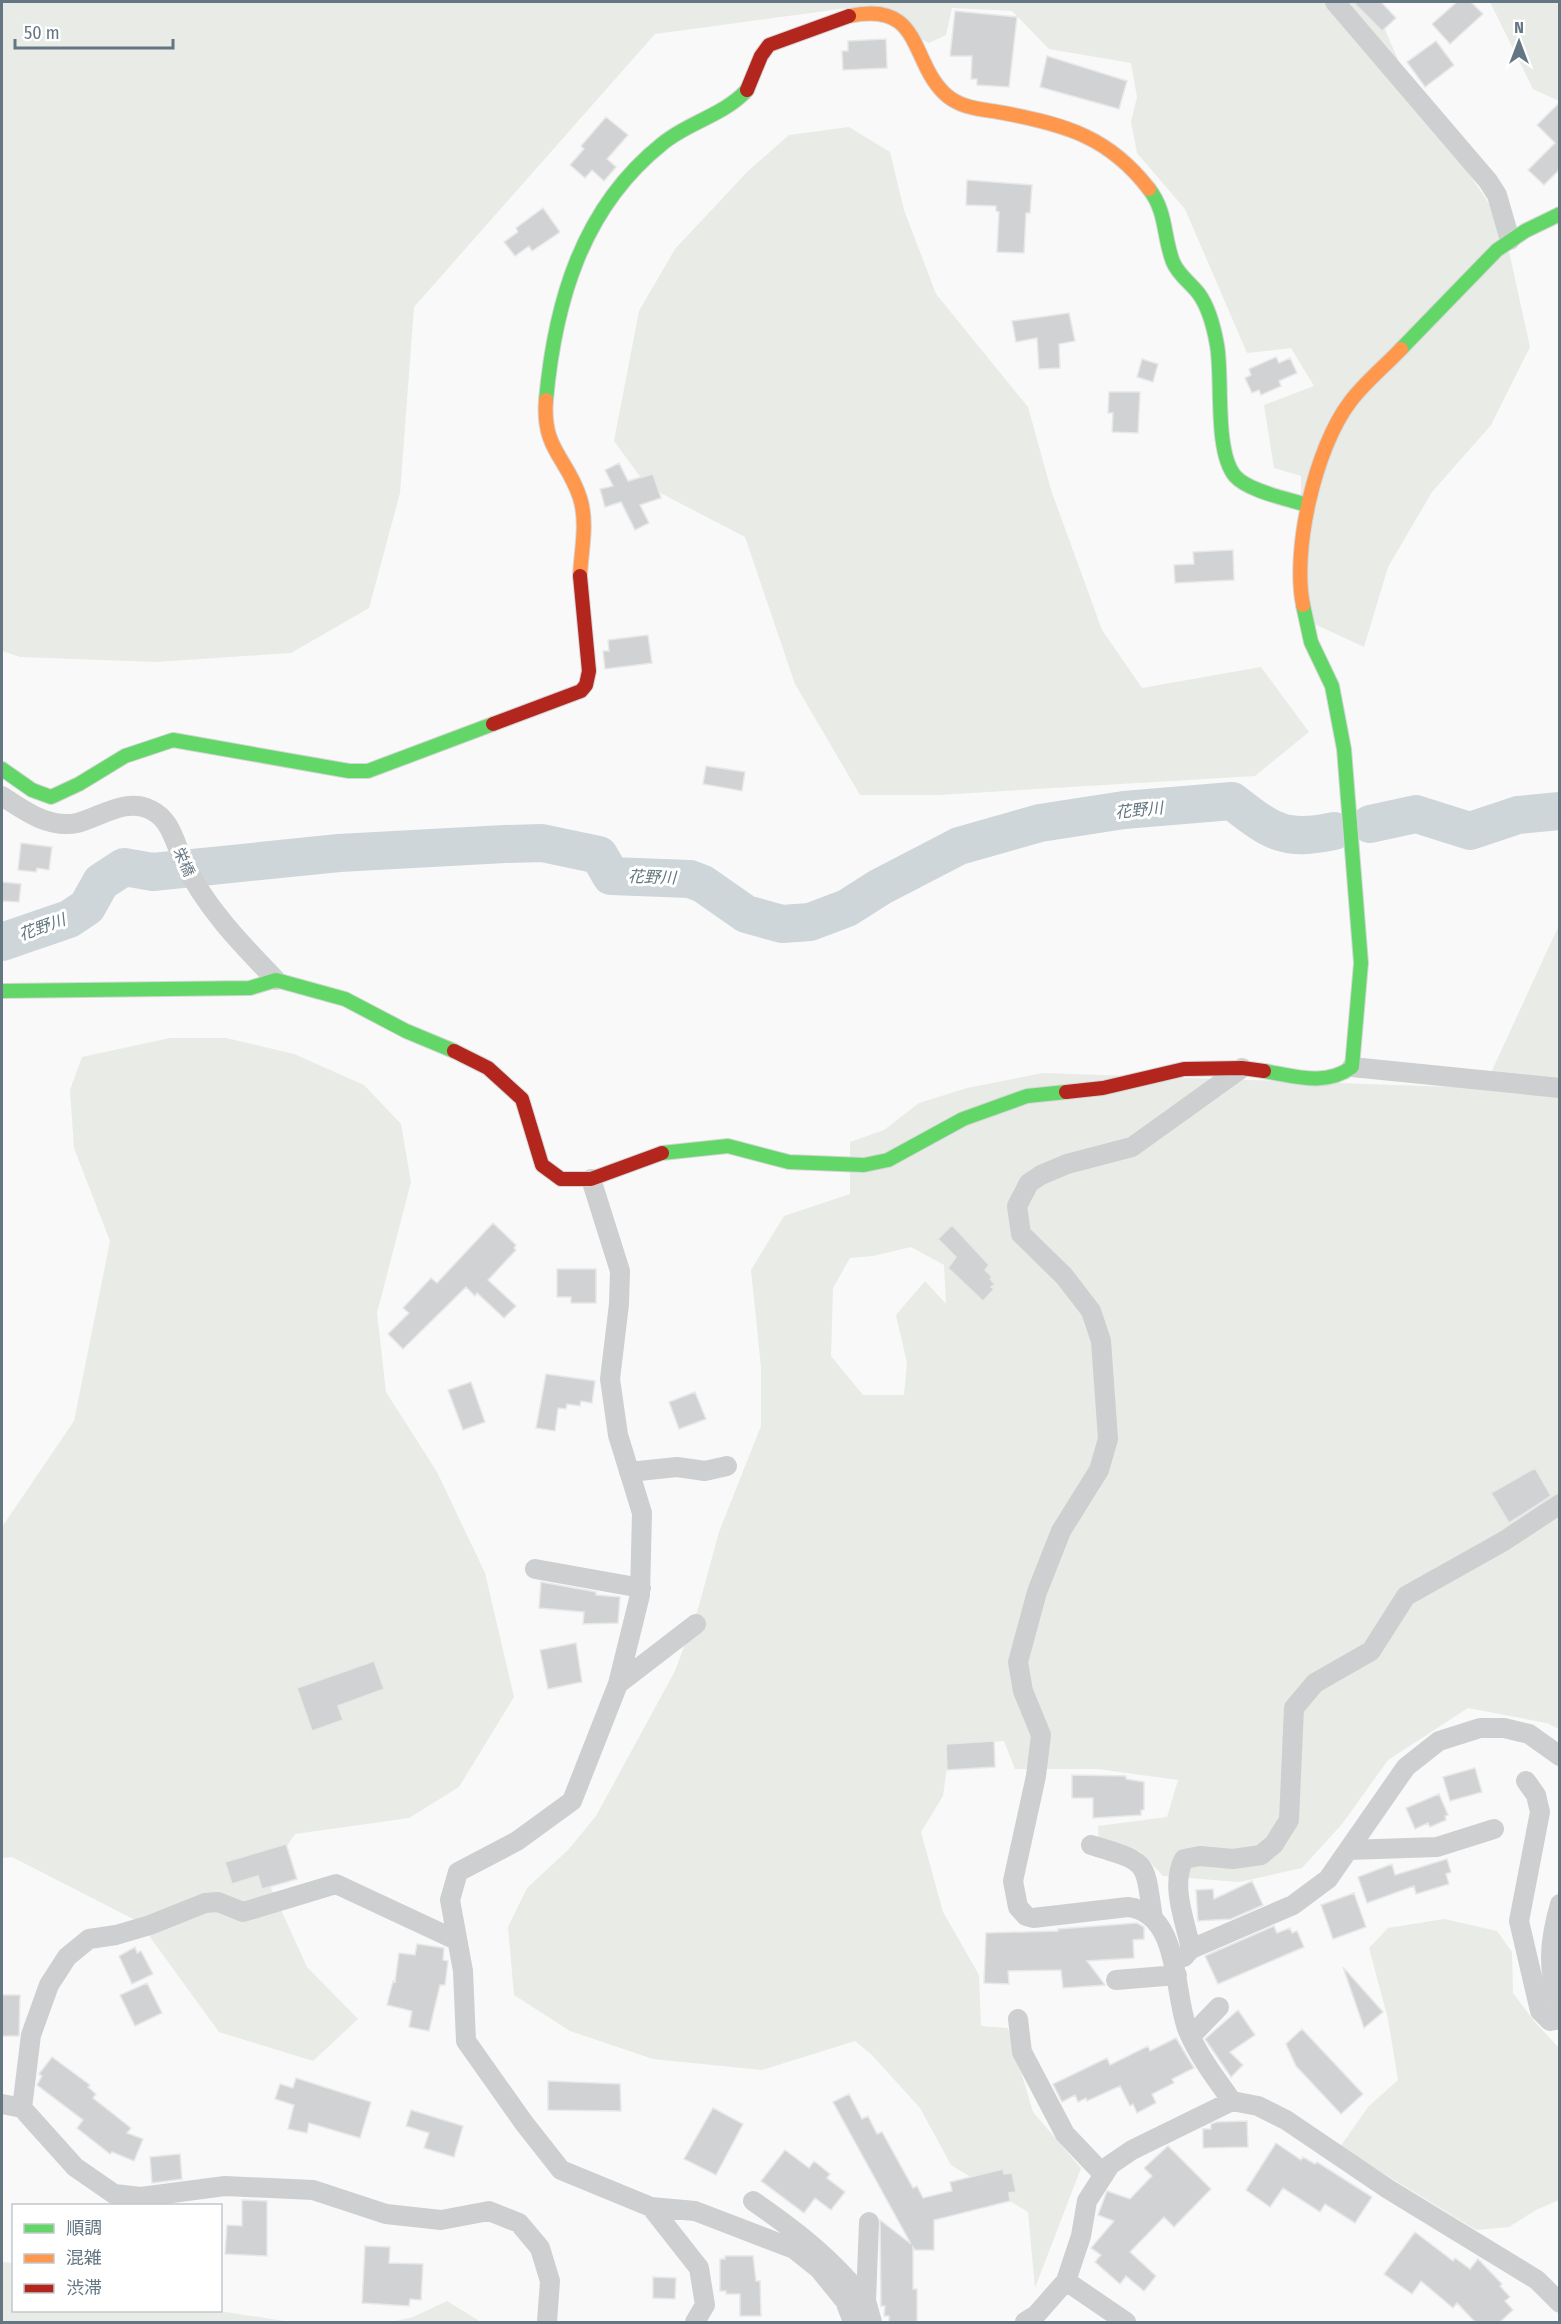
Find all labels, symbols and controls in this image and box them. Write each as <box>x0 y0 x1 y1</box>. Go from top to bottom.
scale bar <box>15 12 172 50</box>
north arrow <box>1489 12 1549 72</box>
text: N <box>1514 18 1524 37</box>
text: 50 m <box>24 22 60 44</box>
water label: 花野川 <box>1114 798 1166 822</box>
street label: 栄橋 <box>170 845 198 879</box>
water label: 花野川 <box>628 867 678 887</box>
water label: 花野川 <box>16 909 70 944</box>
legend <box>12 2204 222 2312</box>
text: 順調 <box>66 2217 102 2239</box>
text: 混雑 <box>66 2247 102 2269</box>
text: 渋滞 <box>66 2277 102 2299</box>

